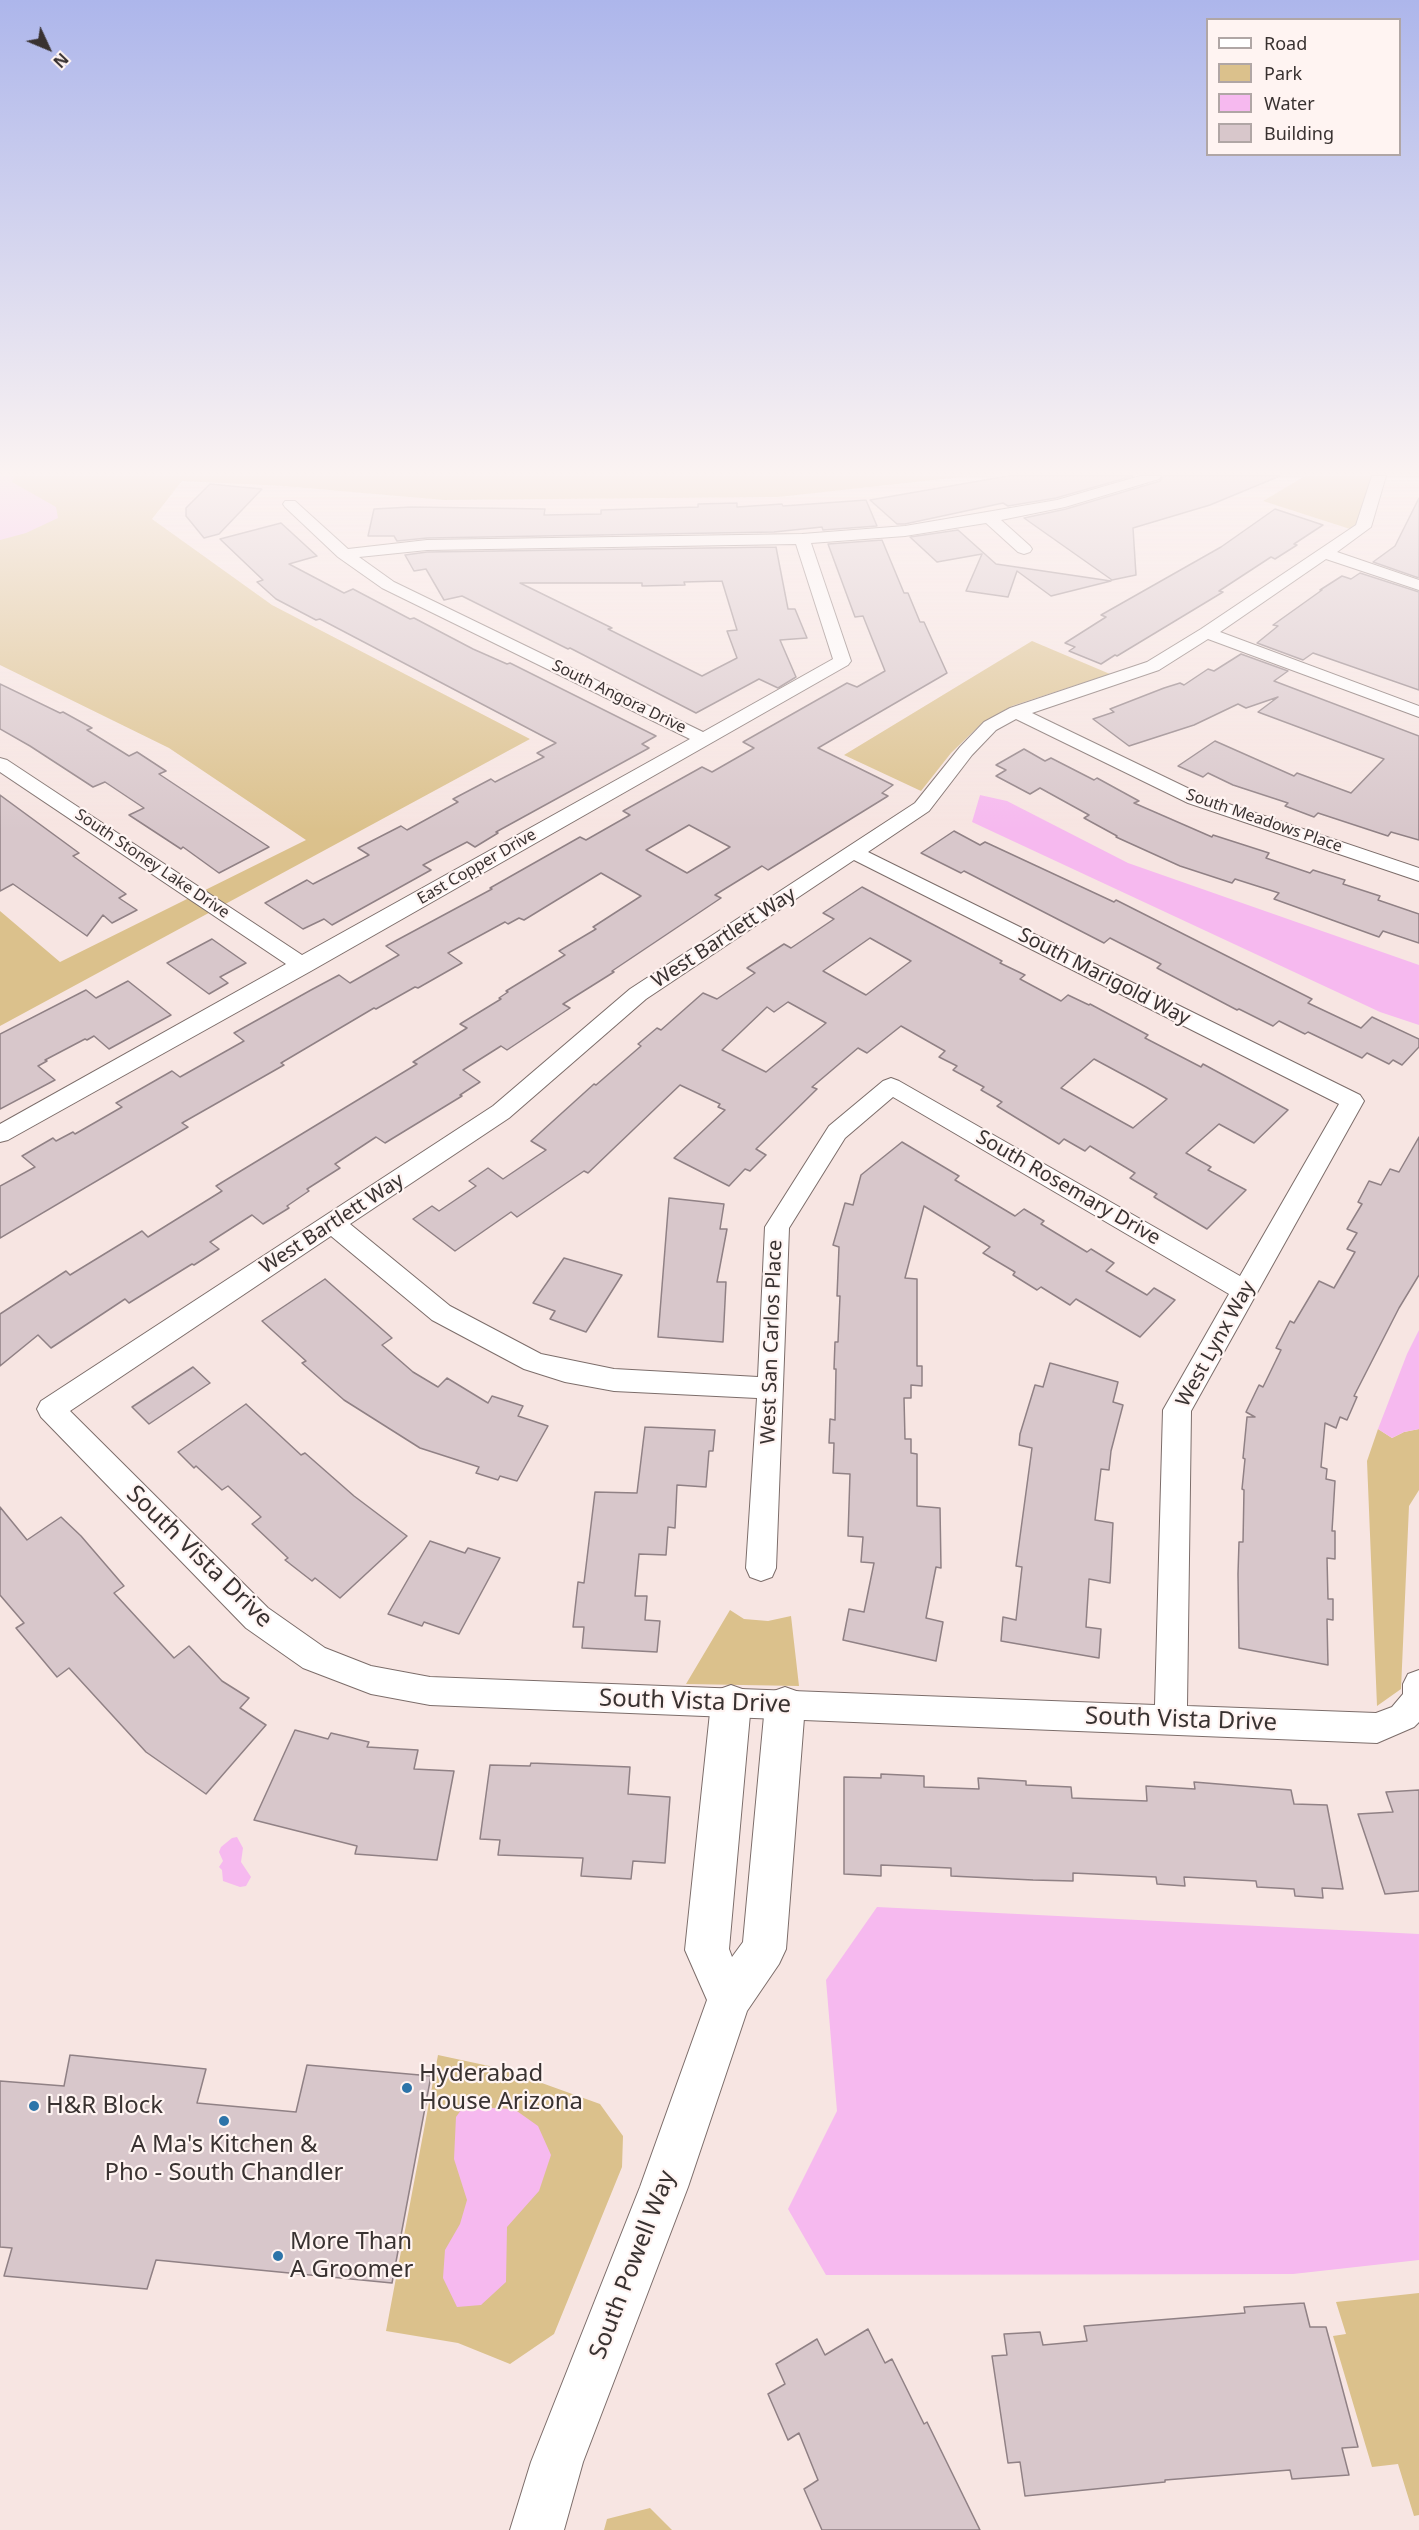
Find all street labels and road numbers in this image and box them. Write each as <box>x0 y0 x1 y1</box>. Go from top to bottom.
street label: South Angora Drive <box>549 656 689 738</box>
street label: South Meadows Place <box>1183 785 1345 857</box>
street label: South Stoney Lake Drive <box>71 805 233 923</box>
street label: East Copper Drive <box>414 825 540 909</box>
street label: West Bartlett Way <box>647 882 801 994</box>
street label: South Marigold Way <box>1014 923 1194 1031</box>
street label: South Rosemary Drive <box>972 1125 1164 1251</box>
street label: West Bartlett Way <box>255 1168 409 1280</box>
street label: West San Carlos Place <box>756 1239 788 1445</box>
street label: West Lynx Way <box>1172 1277 1260 1411</box>
street label: South Vista Drive <box>120 1480 278 1634</box>
street label: South Vista Drive <box>599 1684 791 1720</box>
street label: South Vista Drive <box>1085 1702 1277 1738</box>
street label: South Powell Way <box>584 2167 682 2363</box>

